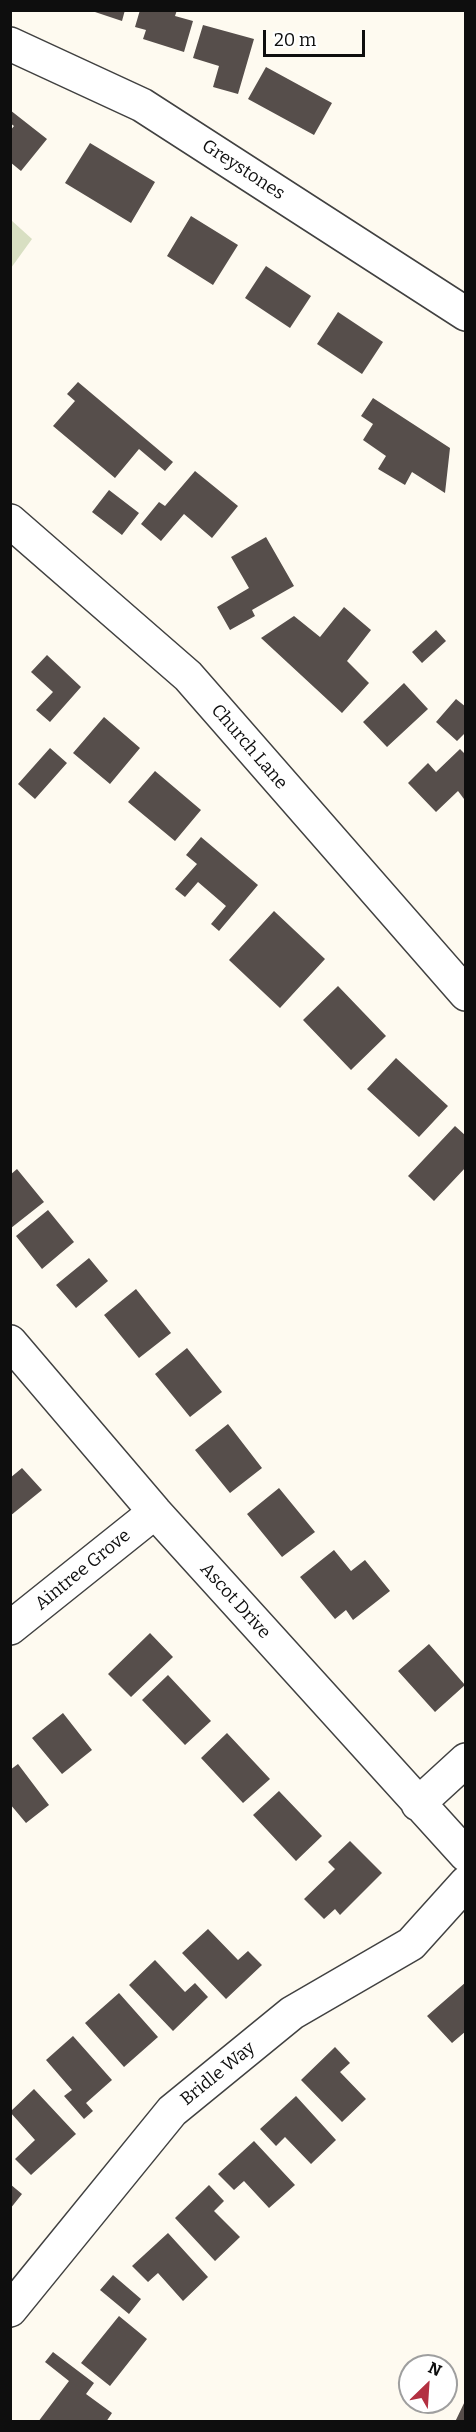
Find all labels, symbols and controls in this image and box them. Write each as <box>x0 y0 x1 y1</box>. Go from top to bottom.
scale bar <box>266 18 368 56</box>
text: 20 m <box>274 29 316 51</box>
street label: Greystones <box>198 135 288 205</box>
street label: Church Lane <box>206 700 292 794</box>
street label: Aintree Grove <box>31 1525 135 1615</box>
street label: Ascot Drive <box>195 1559 275 1643</box>
street label: Bridle Way <box>176 2037 260 2111</box>
north arrow <box>398 2354 458 2414</box>
text: N <box>425 2358 445 2380</box>

